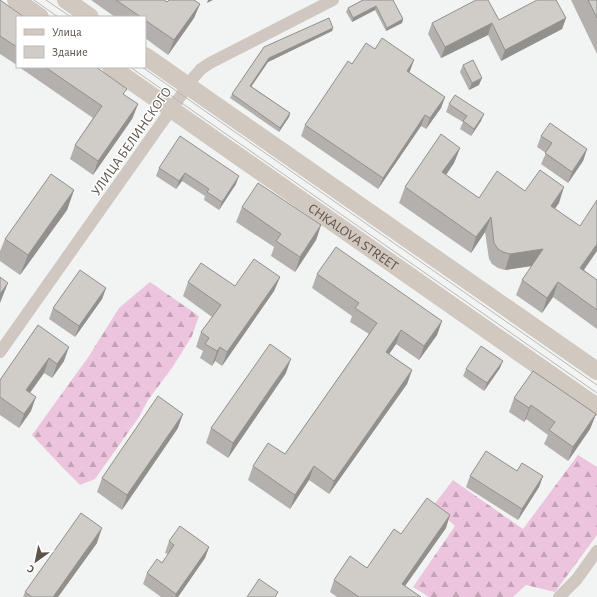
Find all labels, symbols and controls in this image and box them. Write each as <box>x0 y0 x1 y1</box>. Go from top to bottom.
legend <box>16 16 146 68</box>
text: Улица <box>52 26 82 38</box>
text: Здание <box>52 46 88 58</box>
street label: УЛИЦА БЕЛИНСКОГО <box>89 85 175 199</box>
street label: CHKALOVA STREET <box>306 201 401 274</box>
north arrow <box>16 541 56 581</box>
text: С <box>25 563 36 575</box>

